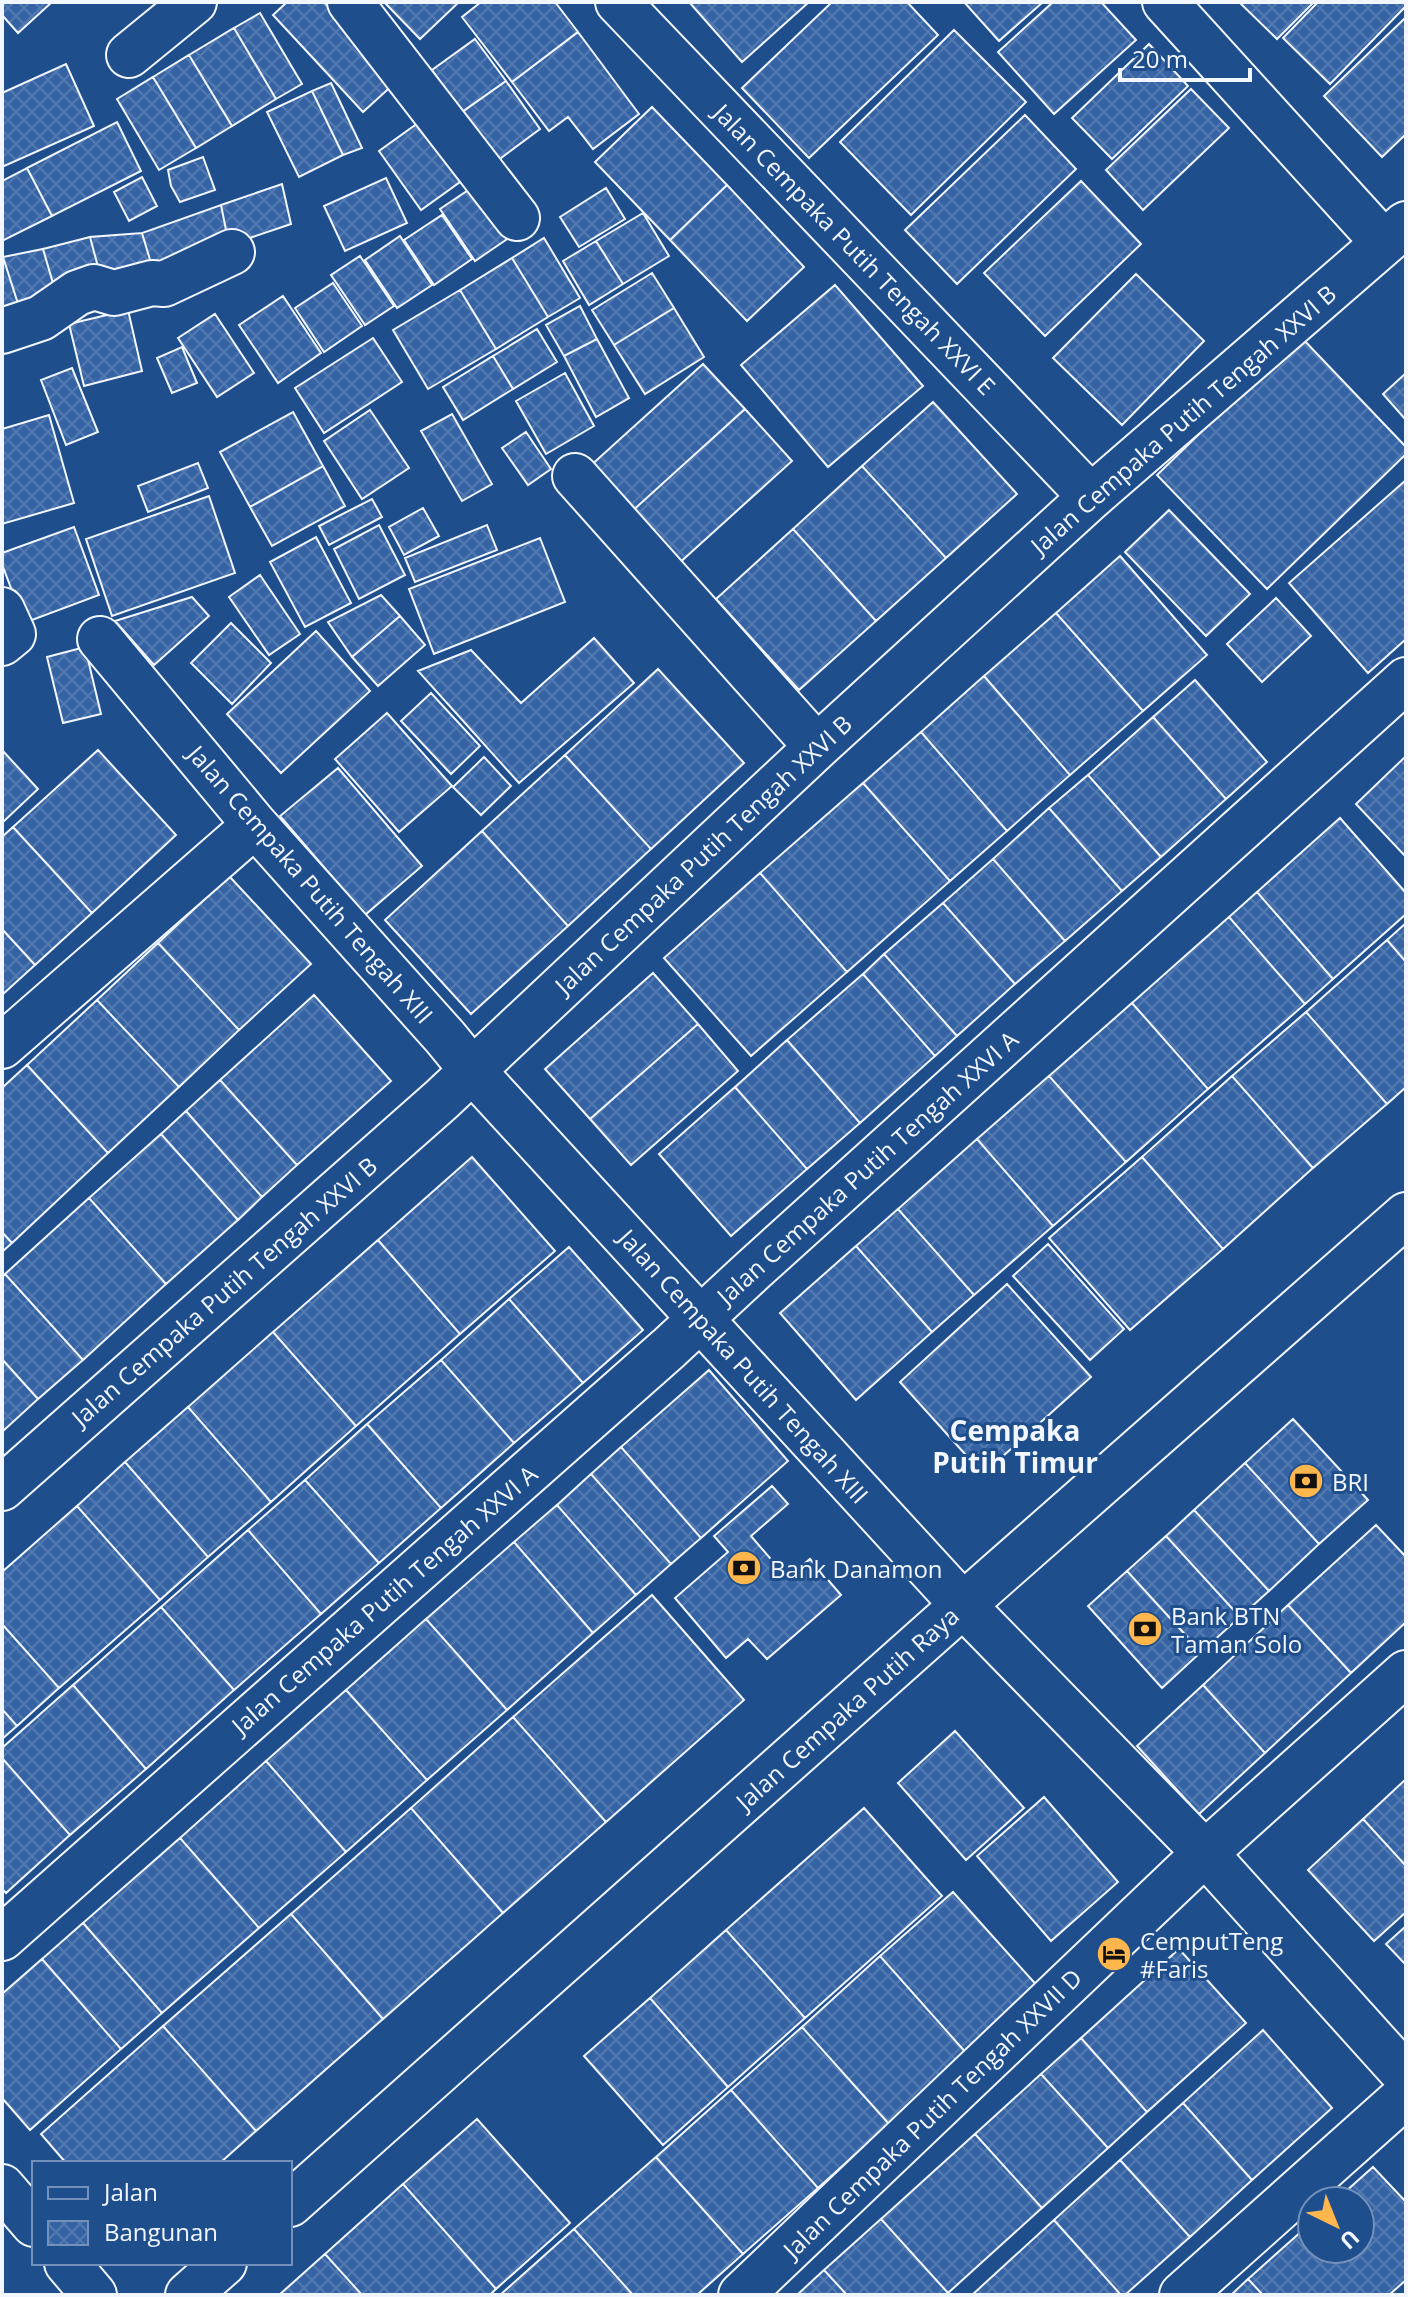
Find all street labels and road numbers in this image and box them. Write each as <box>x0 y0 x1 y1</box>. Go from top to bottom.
street label: Jalan Cempaka Putih Tengah XXVI E <box>705 95 1003 402</box>
street label: Jalan Cempaka Putih Tengah XXVI B <box>1022 277 1343 562</box>
street label: Jalan Cempaka Putih Tengah XXVI B <box>546 707 859 1002</box>
street label: Jalan Cempaka Putih Tengah XIII <box>180 736 441 1030</box>
street label: Jalan Cempaka Putih Tengah XXVI A <box>708 1022 1025 1313</box>
street label: Jalan Cempaka Putih Tengah XXVI B <box>63 1149 384 1434</box>
street label: Jalan Cempaka Putih Tengah XIII <box>610 1220 876 1510</box>
street label: Jalan Cempaka Putih Tengah XXVI A <box>223 1457 544 1742</box>
street label: Jalan Cempaka Putih Raya <box>727 1599 966 1818</box>
street label: Jalan Cempaka Putih Tengah XXVII D <box>774 1961 1089 2266</box>

